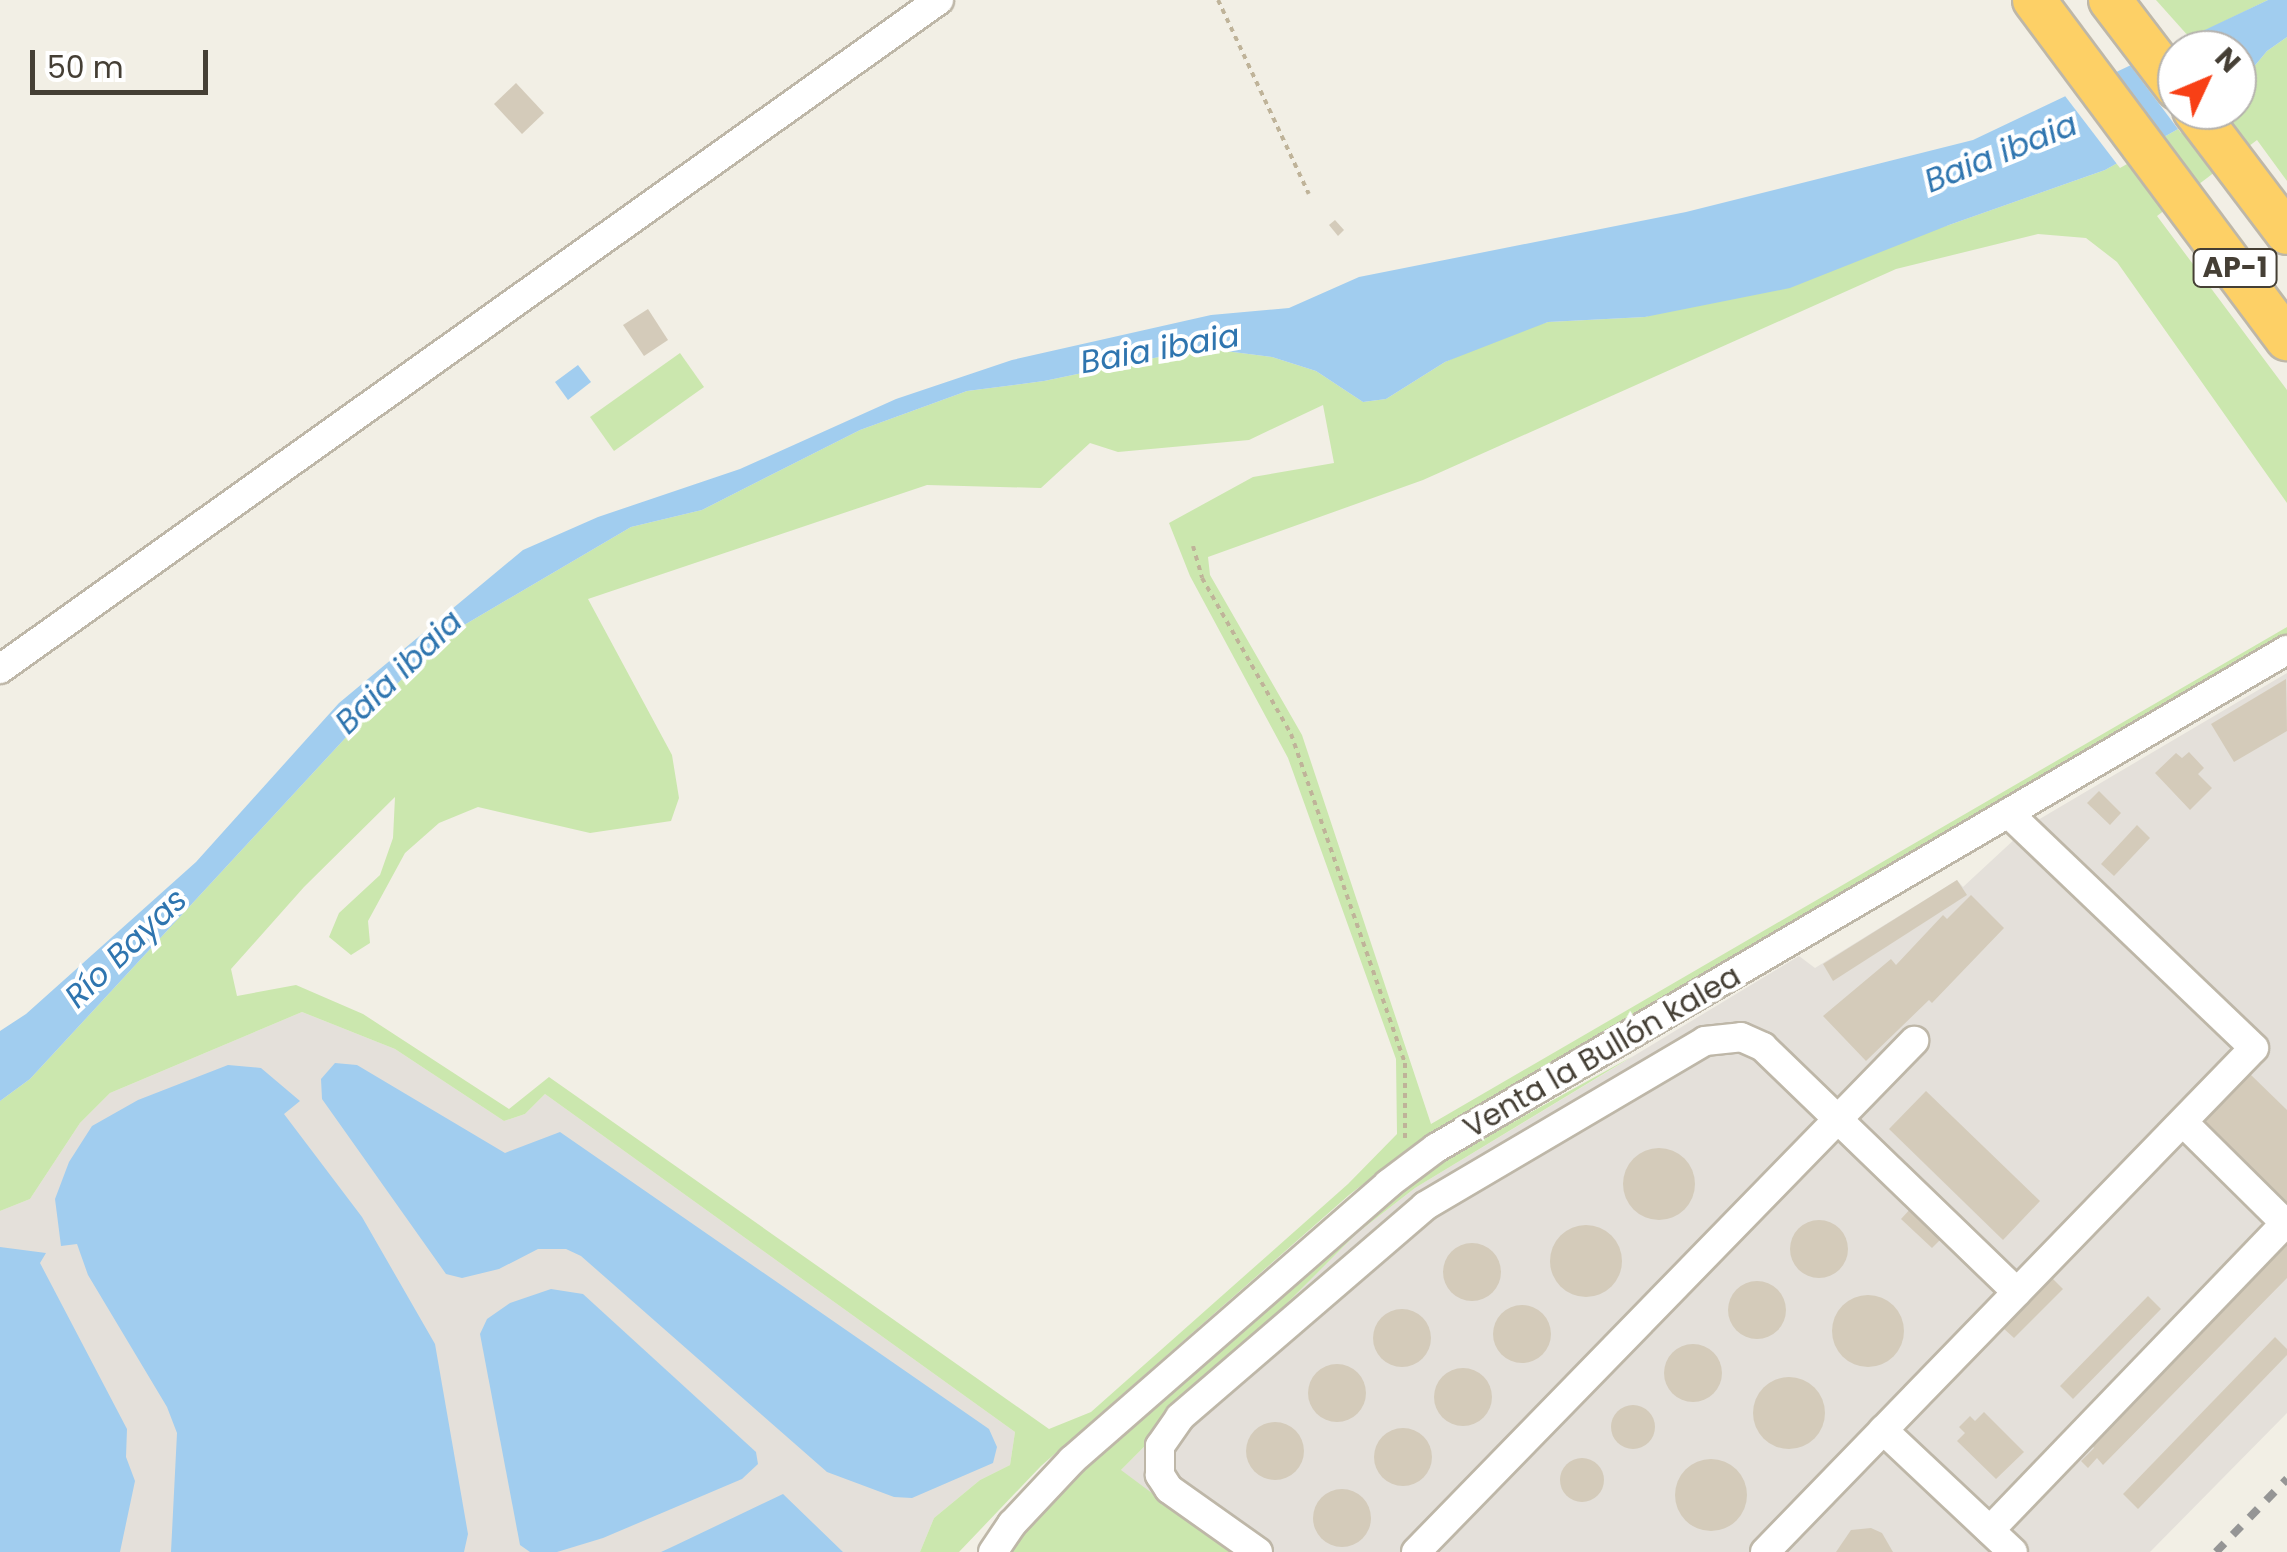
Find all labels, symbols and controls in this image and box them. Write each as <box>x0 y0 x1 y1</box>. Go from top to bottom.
scale bar <box>35 30 212 92</box>
north arrow <box>2157 30 2257 130</box>
text: N <box>2206 39 2249 81</box>
text: 50 m <box>47 46 124 89</box>
water label: Baia ibaia <box>1919 105 2083 201</box>
road number: AP-1 <box>2192 245 2278 291</box>
water label: Baia ibaia <box>1077 316 1243 382</box>
water label: Baia ibaia <box>328 602 470 742</box>
water label: Río Bayas <box>57 880 195 1016</box>
street label: Venta la Bullón kalea <box>1457 958 1747 1146</box>

